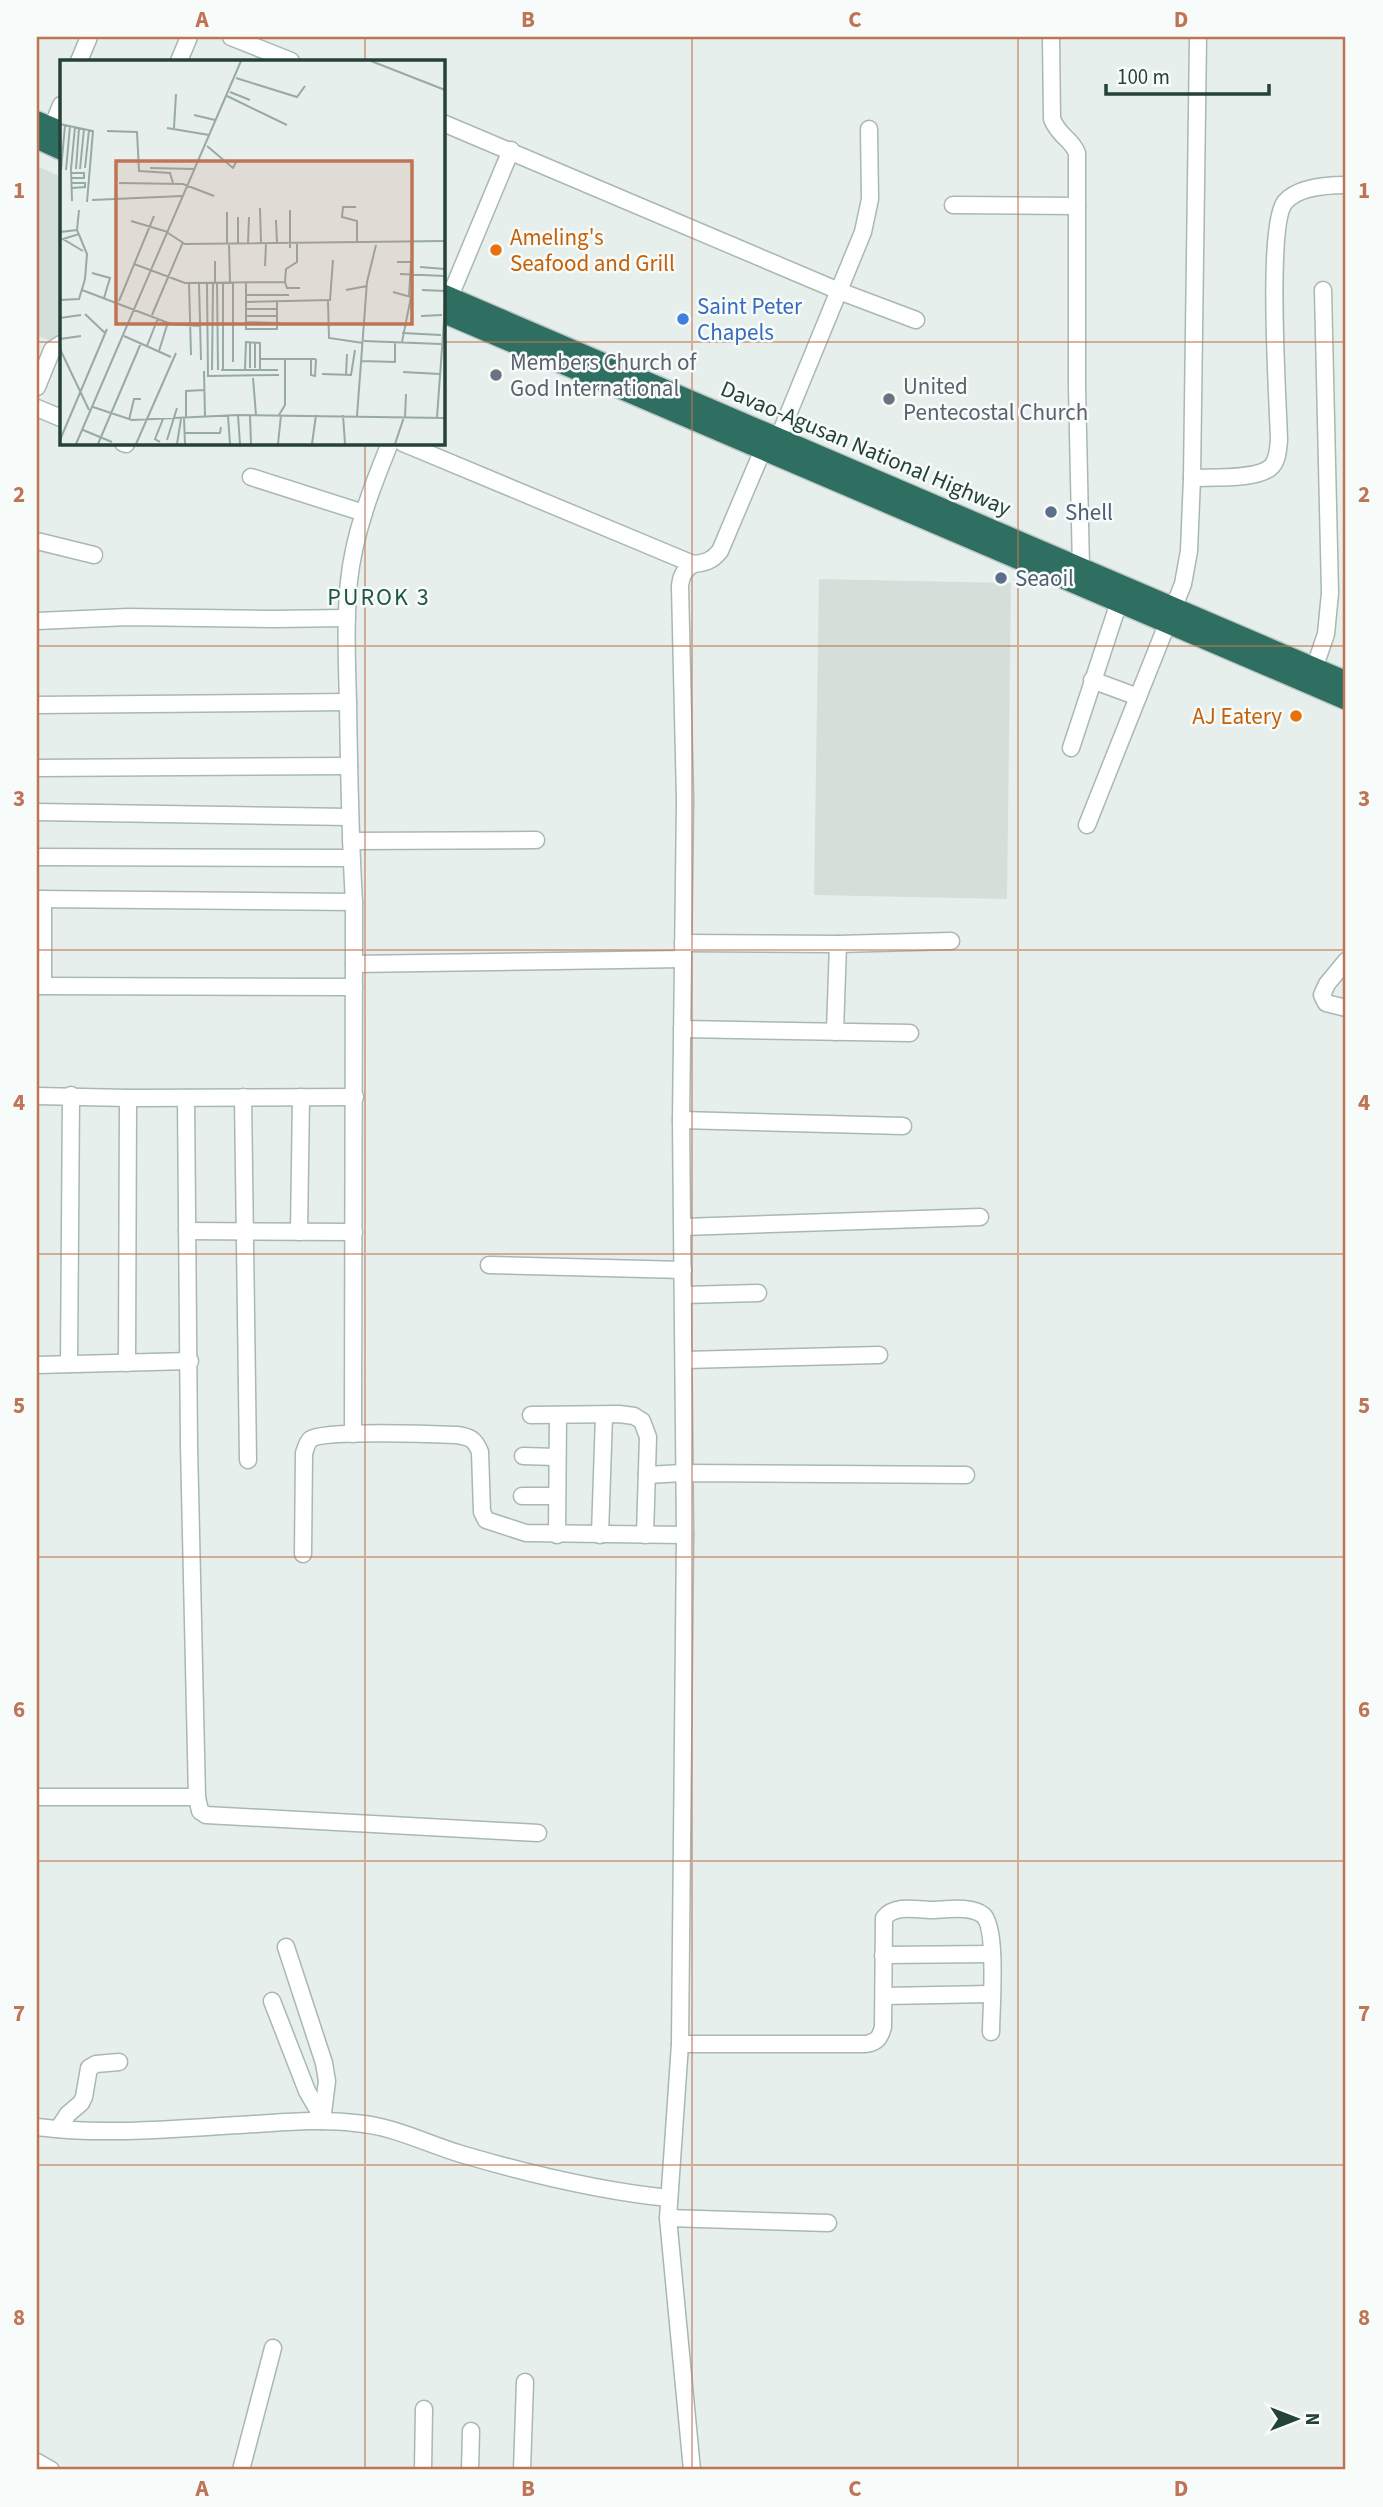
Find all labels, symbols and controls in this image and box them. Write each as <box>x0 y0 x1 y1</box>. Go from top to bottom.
text: A <box>194 3 209 36</box>
text: B <box>521 3 535 36</box>
text: C <box>848 3 862 36</box>
text: D <box>1174 3 1188 36</box>
scale bar <box>1106 52 1269 96</box>
inset map <box>60 60 444 444</box>
text: 100 m <box>1117 62 1170 92</box>
text: 1 <box>13 174 25 207</box>
text: 1 <box>1358 174 1370 207</box>
place label: Ameling's Seafood and Grill <box>510 221 675 280</box>
marker: Ameling's Seafood and Grill <box>488 242 504 258</box>
place label: Saint Peter Chapels <box>697 290 803 349</box>
marker: Saint Peter Chapels <box>675 311 691 327</box>
place label: Members Church of God International <box>510 346 697 405</box>
marker: Members Church of God International <box>488 367 504 383</box>
place label: United Pentecostal Church <box>903 370 1088 429</box>
street label: Davao-Agusan National Highway <box>716 372 1016 525</box>
marker: United Pentecostal Church <box>881 391 897 407</box>
text: 2 <box>13 478 25 511</box>
text: 2 <box>1358 478 1370 511</box>
place label: Shell <box>1065 496 1113 529</box>
marker: Shell <box>1043 504 1059 520</box>
place label: Seaoil <box>1015 562 1074 595</box>
marker: Seaoil <box>993 570 1009 586</box>
district label: PUROK 3 <box>327 580 431 615</box>
place label: AJ Eatery <box>1192 700 1282 733</box>
marker: AJ Eatery <box>1288 708 1304 724</box>
text: 3 <box>13 782 25 815</box>
text: 3 <box>1358 782 1370 815</box>
text: 4 <box>13 1086 25 1119</box>
text: 4 <box>1358 1086 1370 1119</box>
text: 5 <box>13 1389 25 1422</box>
text: 5 <box>1358 1389 1370 1422</box>
text: 6 <box>13 1693 25 1726</box>
text: 6 <box>1358 1693 1370 1726</box>
text: 7 <box>13 1997 25 2030</box>
text: 7 <box>1358 1997 1370 2030</box>
text: 8 <box>13 2301 25 2334</box>
text: 8 <box>1358 2301 1370 2334</box>
north arrow <box>1260 2384 1330 2454</box>
text: N <box>1298 2413 1325 2425</box>
text: A <box>194 2472 209 2505</box>
text: B <box>521 2472 535 2505</box>
text: C <box>848 2472 862 2505</box>
text: D <box>1174 2472 1188 2505</box>

